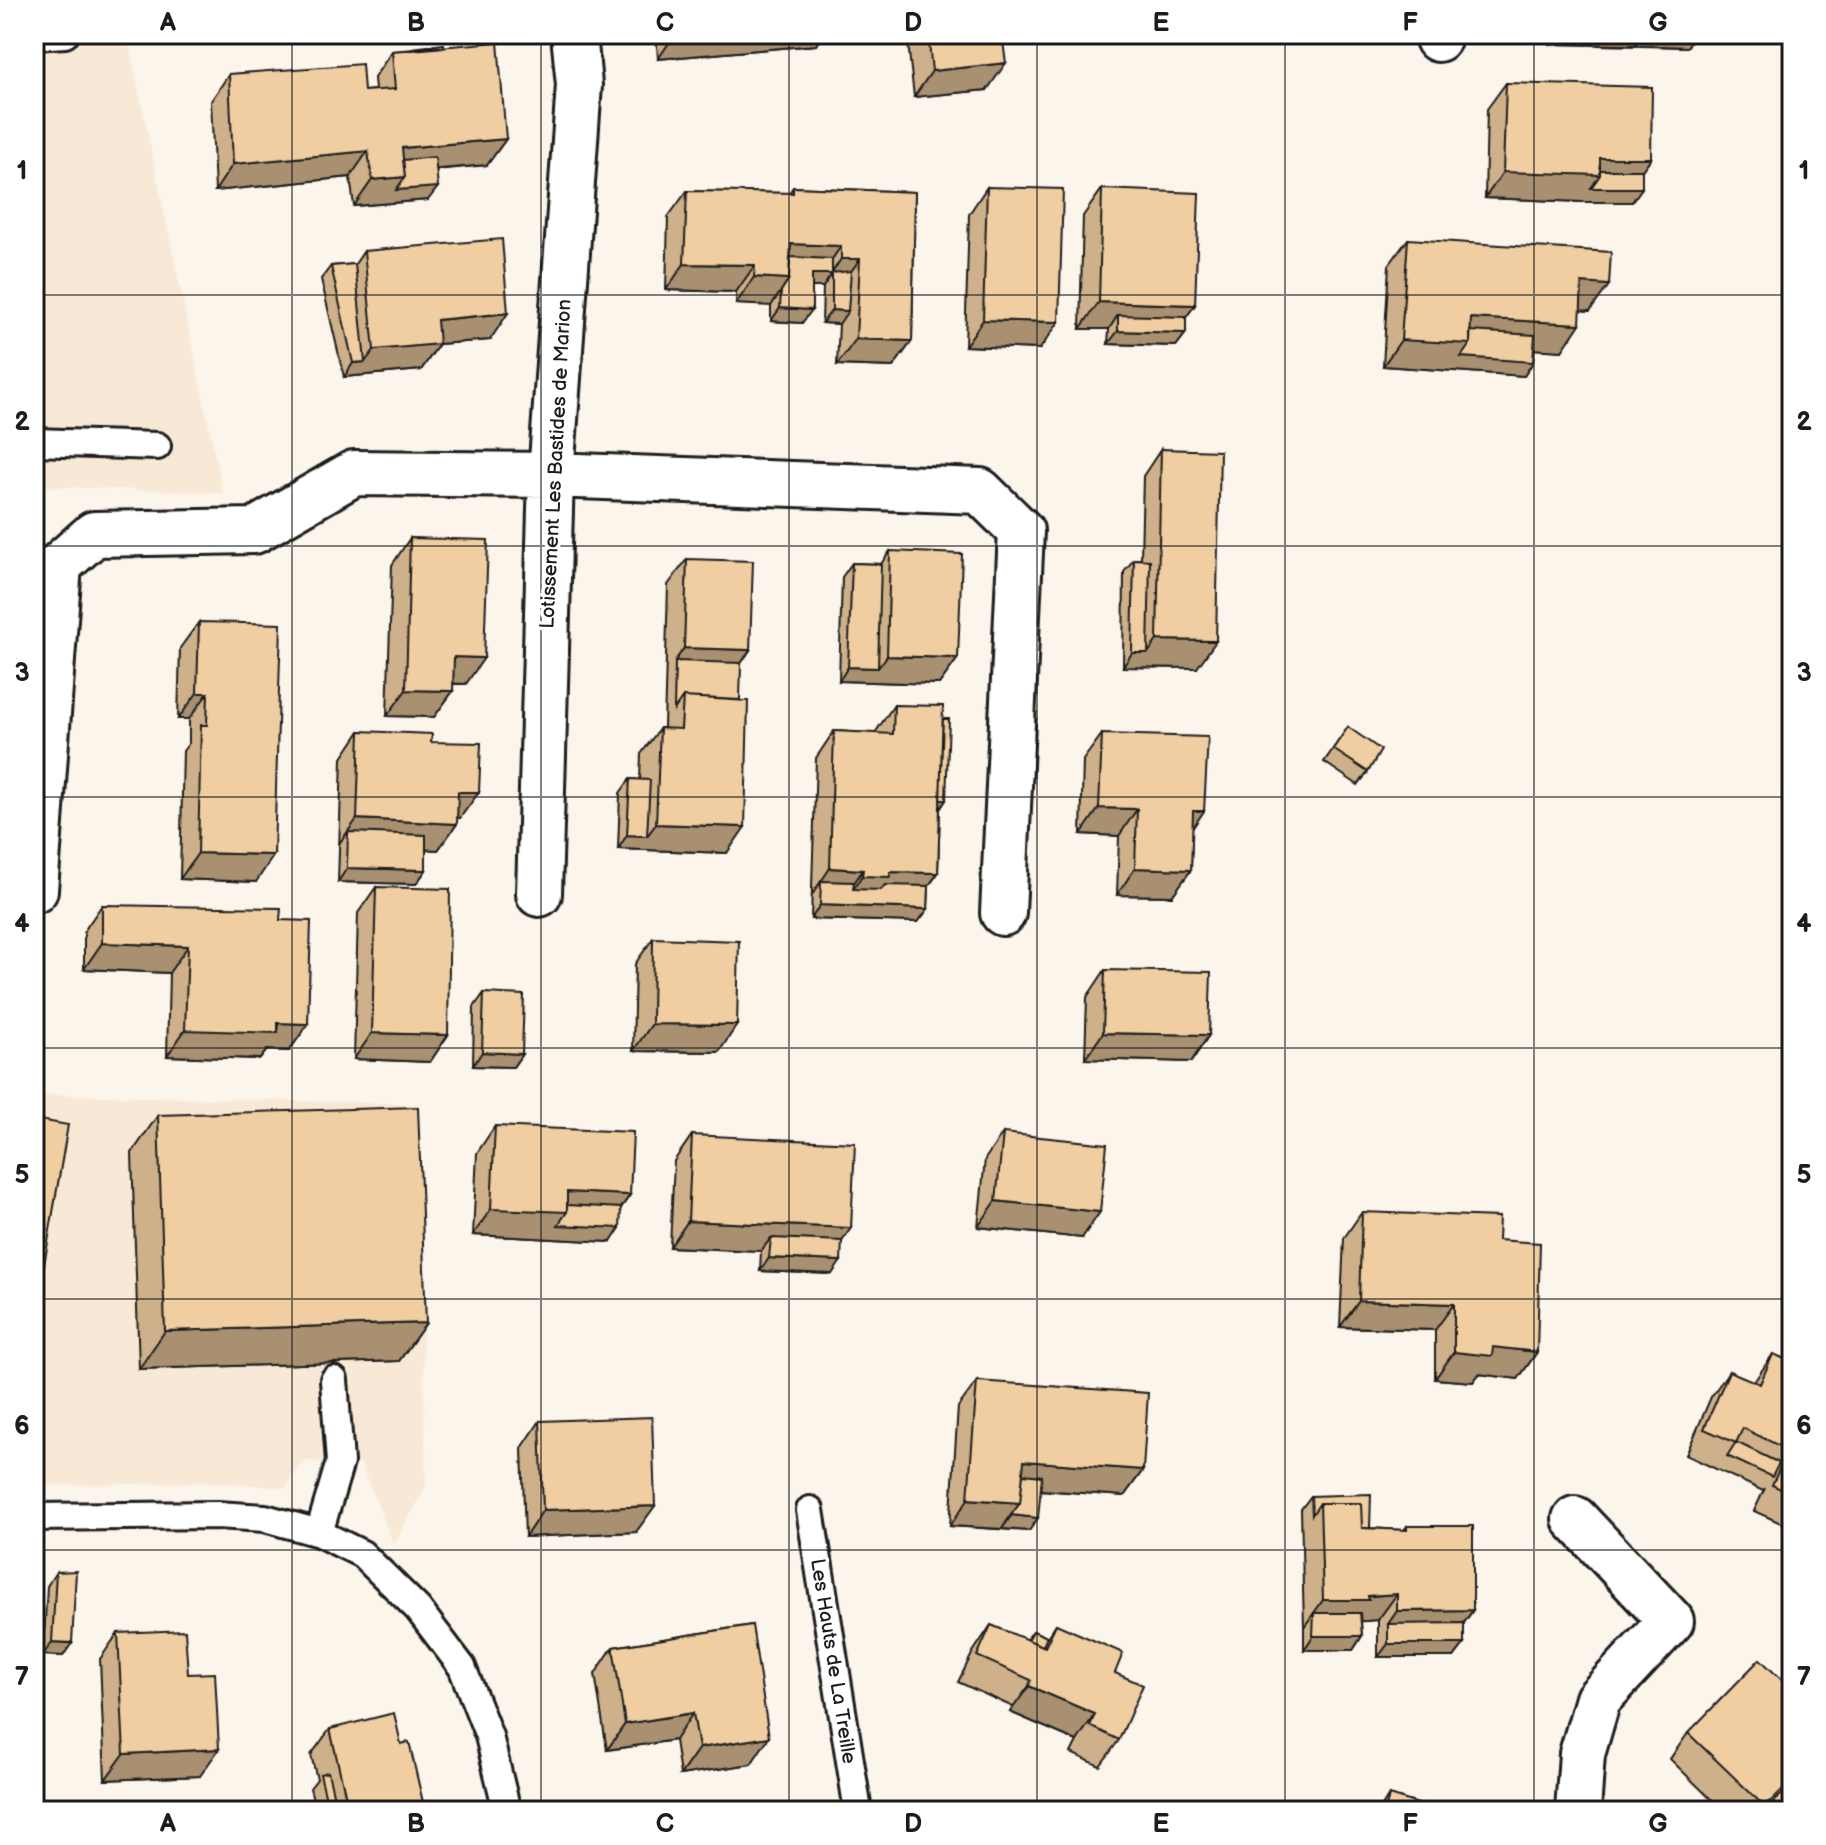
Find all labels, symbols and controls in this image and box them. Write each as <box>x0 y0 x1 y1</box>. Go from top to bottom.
text: A <box>159 8 176 39</box>
text: B <box>407 8 425 39</box>
text: C <box>656 8 674 39</box>
text: D <box>904 8 922 39</box>
text: E <box>1153 8 1170 39</box>
text: F <box>1402 8 1418 39</box>
text: G <box>1648 8 1668 39</box>
text: 1 <box>17 156 27 187</box>
text: 1 <box>1799 156 1809 187</box>
street label: Lotissement Les Bastides de Marion <box>535 299 577 629</box>
text: 2 <box>14 407 30 438</box>
text: 2 <box>1796 407 1812 438</box>
text: 3 <box>14 658 30 689</box>
text: 3 <box>1796 658 1812 689</box>
text: 4 <box>14 909 30 940</box>
text: 4 <box>1796 909 1812 940</box>
text: 5 <box>14 1160 30 1191</box>
text: 5 <box>1796 1160 1812 1191</box>
text: 6 <box>14 1411 30 1442</box>
text: 6 <box>1796 1411 1812 1442</box>
street label: Les Hauts de La Treille <box>805 1557 861 1765</box>
text: 7 <box>15 1662 29 1693</box>
text: 7 <box>1797 1662 1811 1693</box>
text: A <box>159 1809 176 1840</box>
text: B <box>407 1809 425 1840</box>
text: C <box>656 1809 674 1840</box>
text: D <box>904 1809 922 1840</box>
text: E <box>1153 1809 1170 1840</box>
text: F <box>1402 1809 1418 1840</box>
text: G <box>1648 1809 1668 1840</box>

